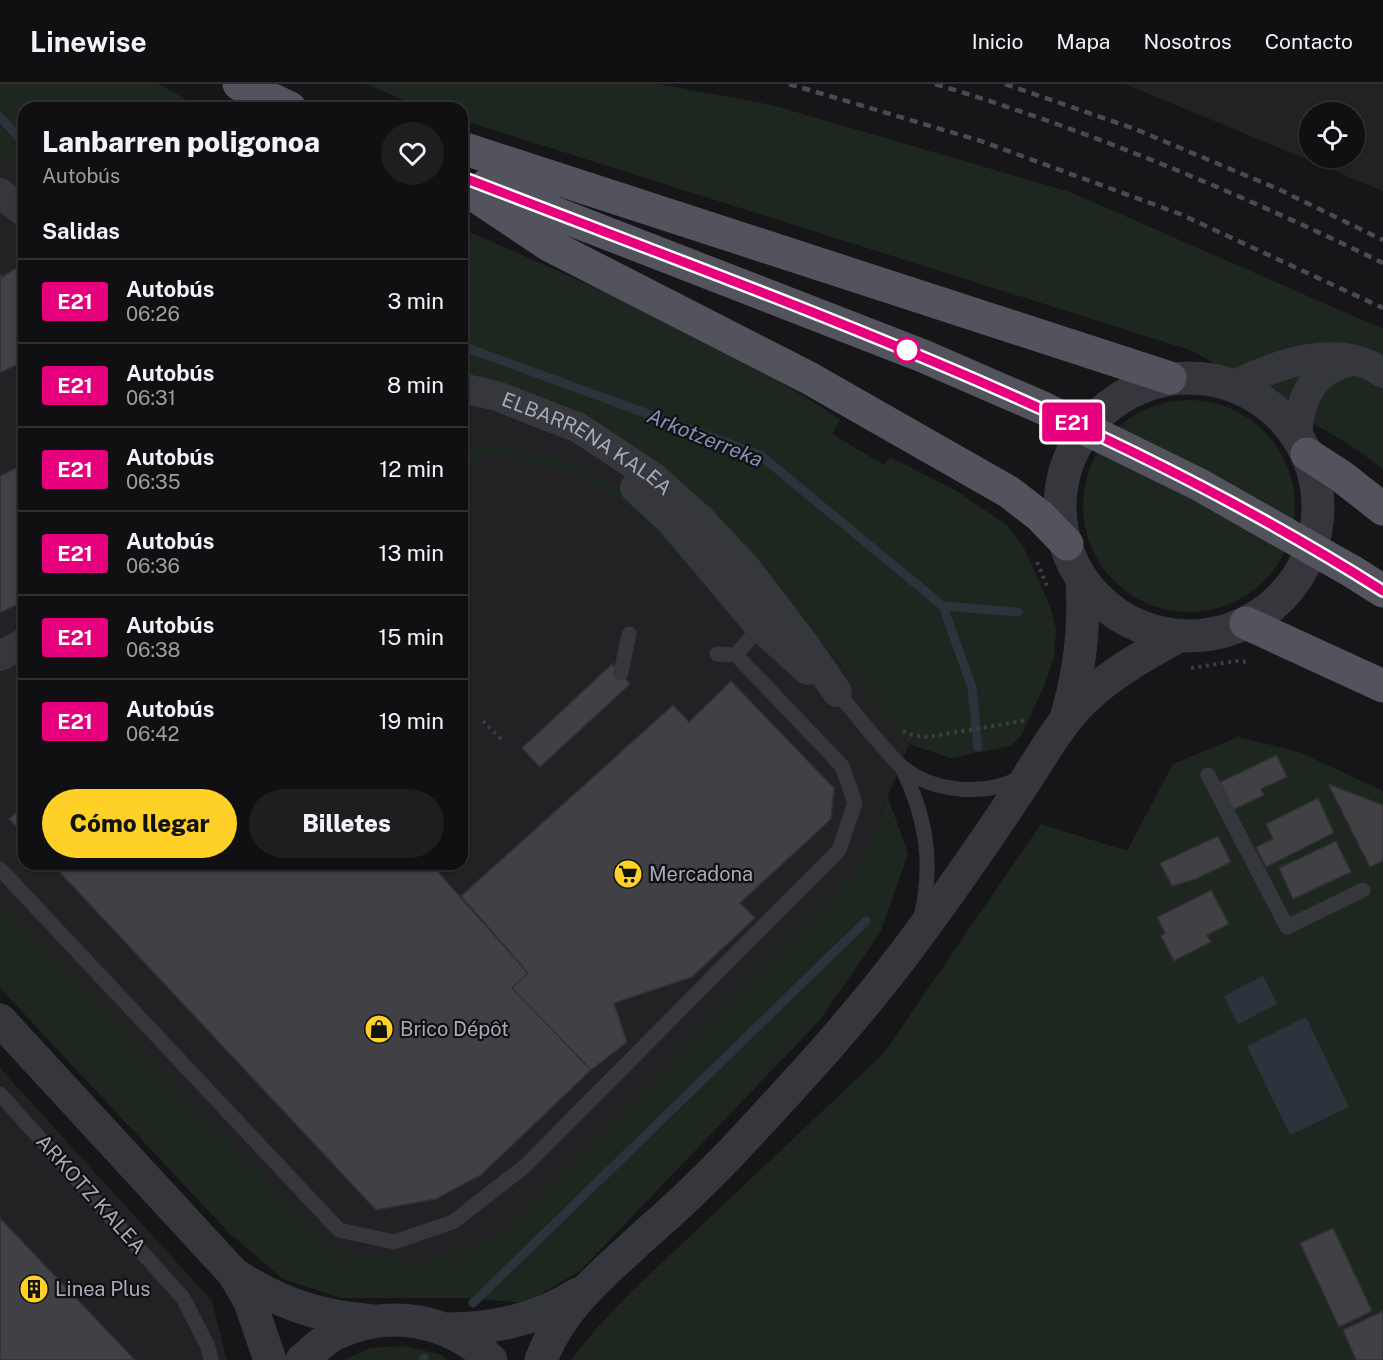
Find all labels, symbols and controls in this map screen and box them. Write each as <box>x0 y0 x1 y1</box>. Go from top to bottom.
text: Linewise <box>30 25 147 58</box>
text: Inicio <box>972 29 1023 54</box>
text: Mapa <box>1056 29 1110 54</box>
text: Nosotros <box>1143 29 1232 54</box>
text: Contacto <box>1265 29 1353 54</box>
map controls <box>1299 102 1365 168</box>
button: locate <box>1299 102 1365 168</box>
button: heart <box>381 122 444 185</box>
text: Lanbarren poligonoa <box>42 125 320 158</box>
text: Autobús <box>42 164 120 188</box>
text: Salidas <box>42 218 120 244</box>
text: Autobús <box>126 276 214 302</box>
text: 3 min <box>387 288 444 314</box>
text: E21 <box>57 289 93 314</box>
text: 06:26 <box>126 302 180 326</box>
unlabelled marker <box>894 337 920 363</box>
text: Autobús <box>126 360 214 386</box>
text: 8 min <box>387 372 444 398</box>
text: E21 <box>57 373 93 398</box>
text: 06:31 <box>126 386 176 410</box>
street label: ELBARRENA KALEA <box>499 387 677 500</box>
line badge: E21 <box>1038 402 1106 442</box>
water label: Arkotzerreka <box>644 403 767 472</box>
text: E21 <box>1054 410 1090 435</box>
text: Autobús <box>126 444 214 470</box>
text: 12 min <box>379 456 444 482</box>
text: E21 <box>57 457 93 482</box>
text: 06:35 <box>126 470 180 494</box>
text: Autobús <box>126 528 214 554</box>
text: 13 min <box>379 540 444 566</box>
text: E21 <box>57 541 93 566</box>
text: 06:36 <box>126 554 180 578</box>
text: Autobús <box>126 612 214 638</box>
text: 15 min <box>378 624 444 650</box>
text: E21 <box>57 625 93 650</box>
text: 06:38 <box>126 638 181 662</box>
text: Autobús <box>126 696 214 722</box>
text: 19 min <box>379 708 444 734</box>
text: E21 <box>57 709 93 734</box>
text: 06:42 <box>126 722 179 746</box>
button: Cómo llegar <box>42 789 237 858</box>
button: Billetes <box>249 789 444 858</box>
supermarket icon: Mercadona <box>612 858 644 890</box>
place label: Mercadona <box>649 862 753 886</box>
shop icon: Brico Dépôt <box>363 1013 395 1045</box>
place label: Brico Dépôt <box>400 1017 509 1041</box>
street label: ARKOTZ KALEA <box>31 1129 151 1259</box>
building icon: Linea Plus <box>18 1273 50 1305</box>
place label: Linea Plus <box>55 1277 150 1301</box>

